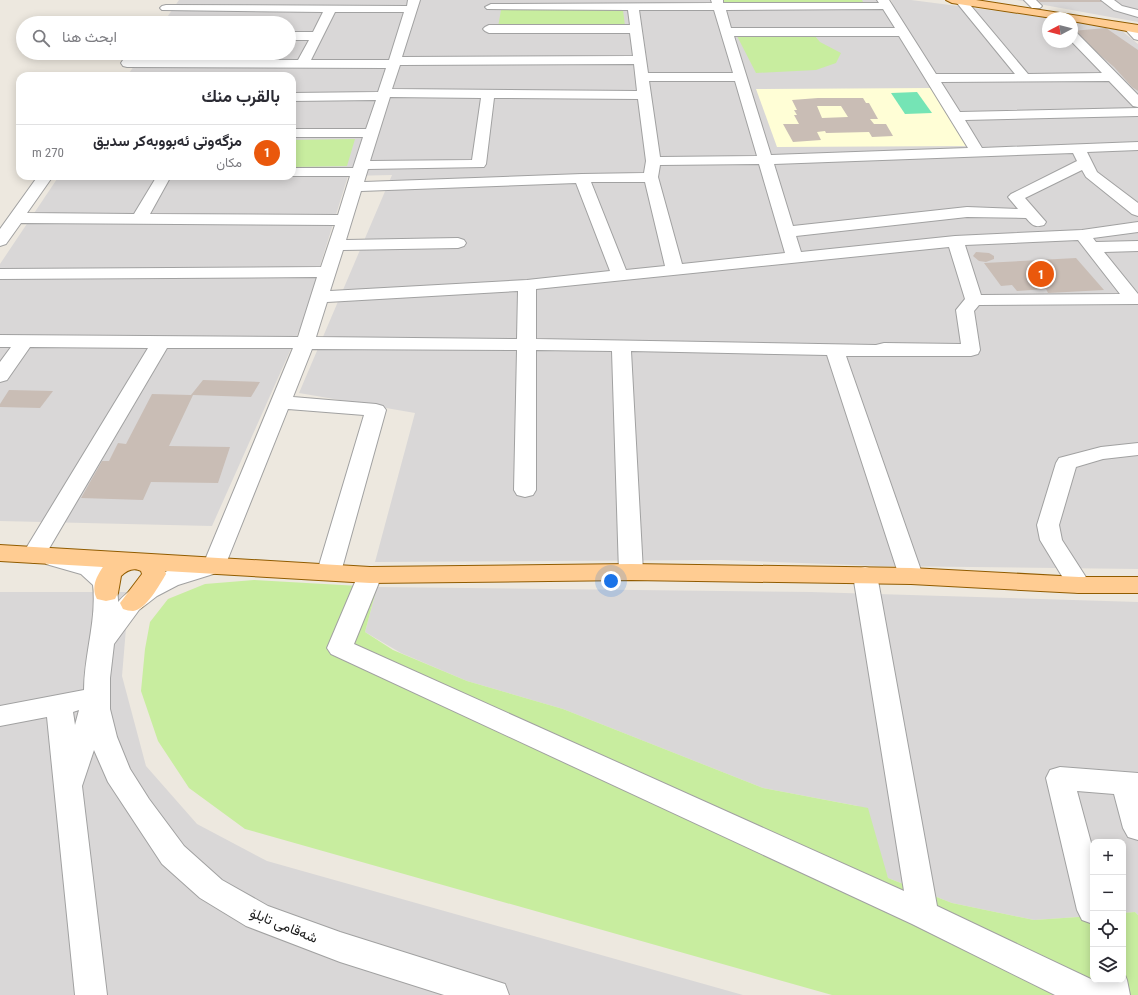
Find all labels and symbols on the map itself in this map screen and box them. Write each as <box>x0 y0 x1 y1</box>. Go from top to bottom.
north arrow <box>1042 12 1078 48</box>
pin: 1 <box>1028 259 1054 289</box>
your location <box>601 571 621 591</box>
street label: شەقامی تابلۆ <box>247 904 320 947</box>

